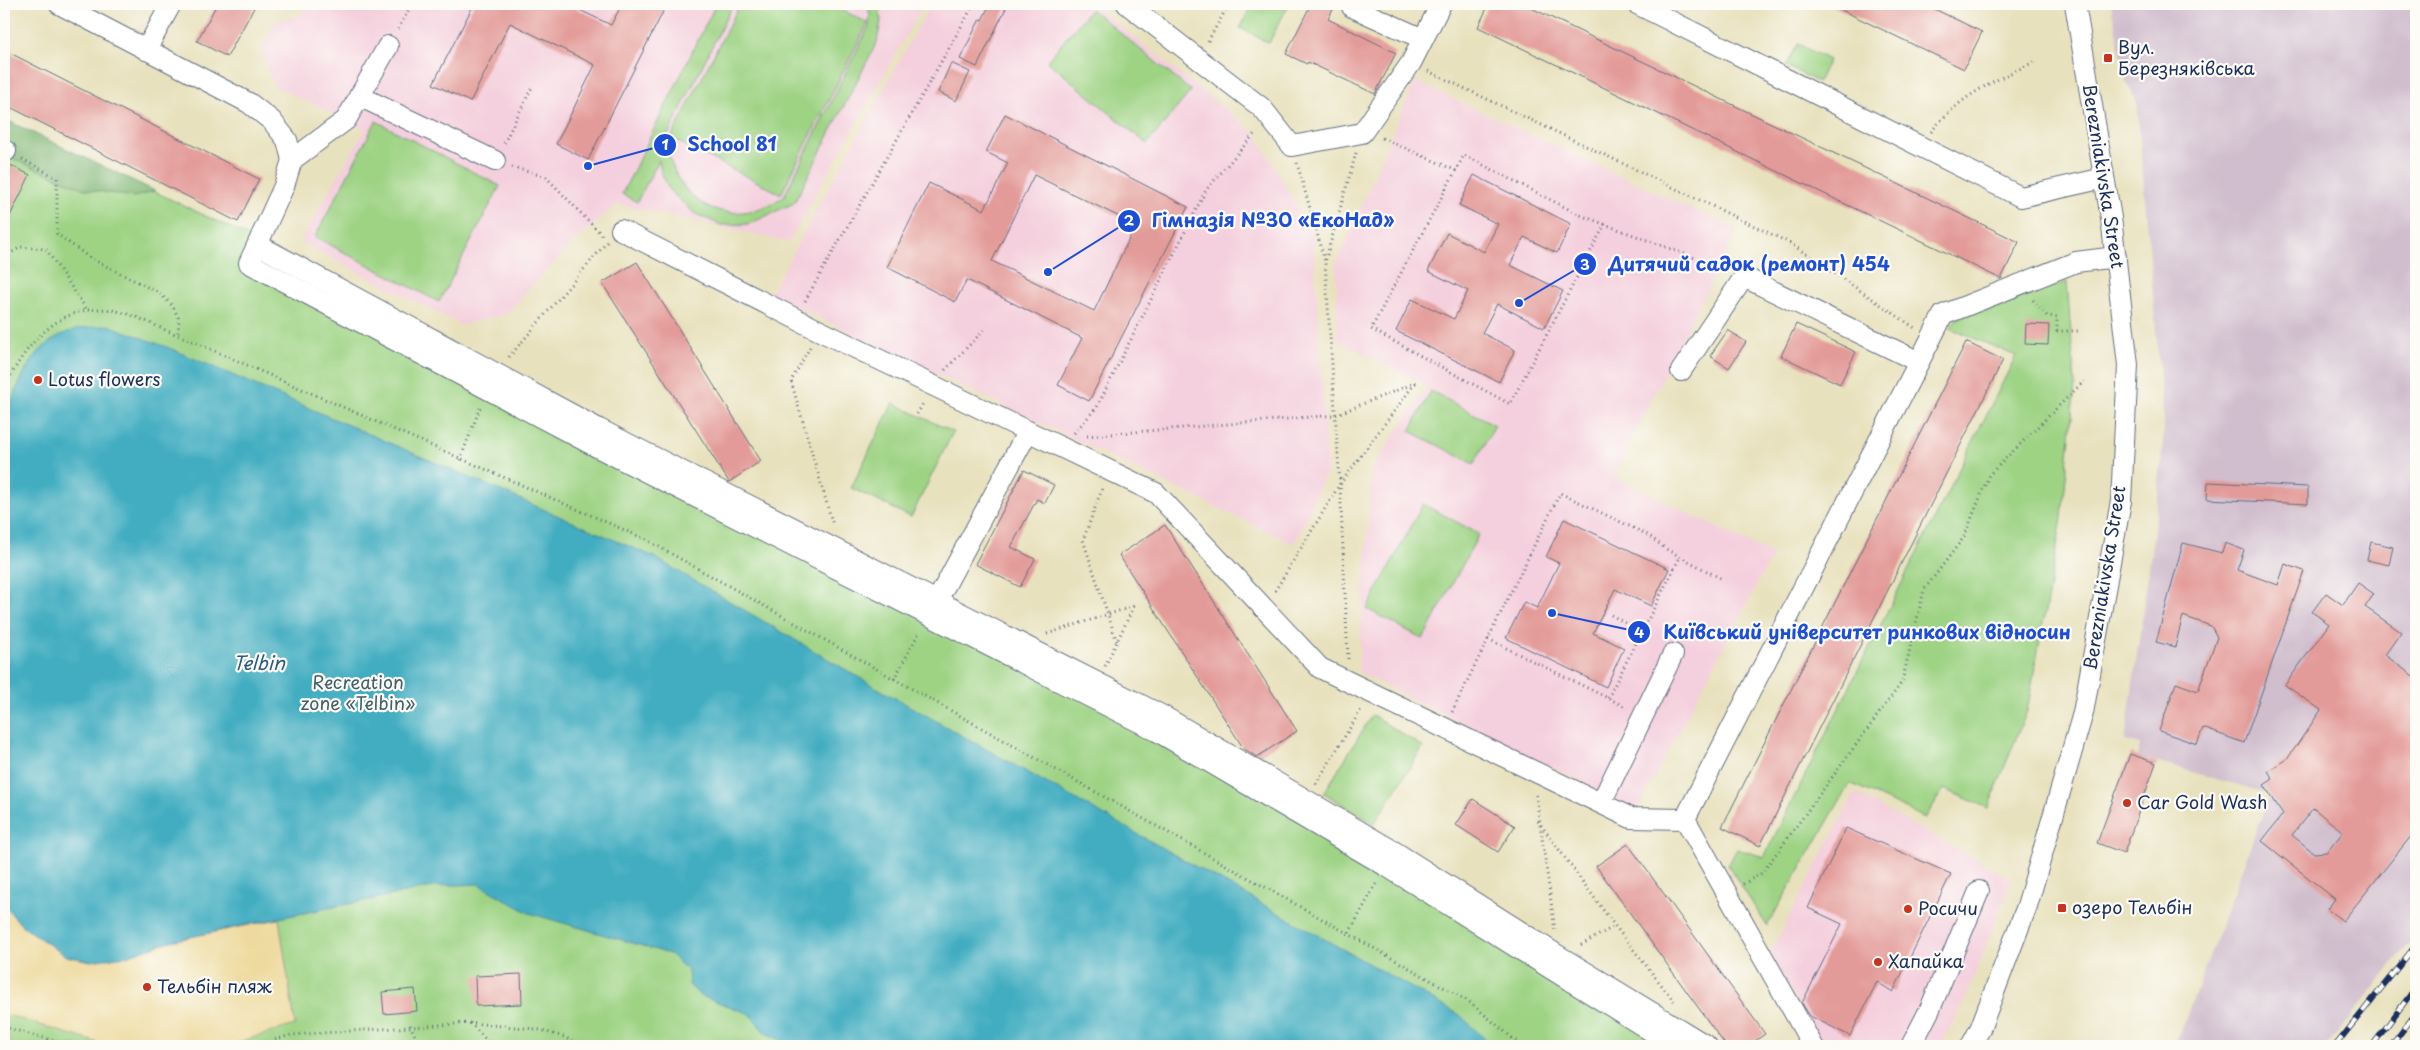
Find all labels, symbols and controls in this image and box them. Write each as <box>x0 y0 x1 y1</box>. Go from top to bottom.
place label: Вул. Березняківська <box>2118 33 2256 81</box>
marker: Вул. Березняківська <box>2102 52 2114 64</box>
street label: Berezniakivska Street <box>2077 81 2132 270</box>
callout: School 81 <box>652 128 787 162</box>
text: School 81 <box>687 129 777 157</box>
text: 1 <box>661 132 669 155</box>
callout: Гімназія №30 «ЕкоНад» <box>1117 204 1405 238</box>
text: Гімназія №30 «ЕкоНад» <box>1152 205 1394 233</box>
text: 2 <box>1124 208 1135 231</box>
callout: Дитячий садок (ремонт) 454 <box>1573 247 1900 281</box>
text: Дитячий садок (ремонт) 454 <box>1607 249 1890 277</box>
text: 3 <box>1580 252 1590 275</box>
place label: Lotus flowers <box>48 365 161 392</box>
marker: Lotus flowers <box>32 374 44 386</box>
street label: Berezniakivska Street <box>2076 483 2131 672</box>
callout: Київський університет ринкових відносин <box>1627 615 2082 649</box>
text: Київський університет ринкових відносин <box>1663 617 2071 645</box>
text: 4 <box>1634 620 1644 643</box>
water label: Telbin <box>233 648 286 676</box>
park label: Recreation zone «Telbin» <box>301 668 415 716</box>
place label: Car Gold Wash <box>2137 788 2267 815</box>
marker: Car Gold Wash <box>2121 797 2133 809</box>
place label: озеро Тельбін <box>2072 893 2192 920</box>
place label: Росичи <box>1918 894 1978 921</box>
marker: озеро Тельбін <box>2056 902 2068 914</box>
marker: Росичи <box>1902 903 1914 915</box>
place label: Хапайка <box>1888 947 1965 974</box>
marker: Хапайка <box>1872 956 1884 968</box>
place label: Тельбін пляж <box>157 972 272 999</box>
marker: Тельбін пляж <box>141 981 153 993</box>

